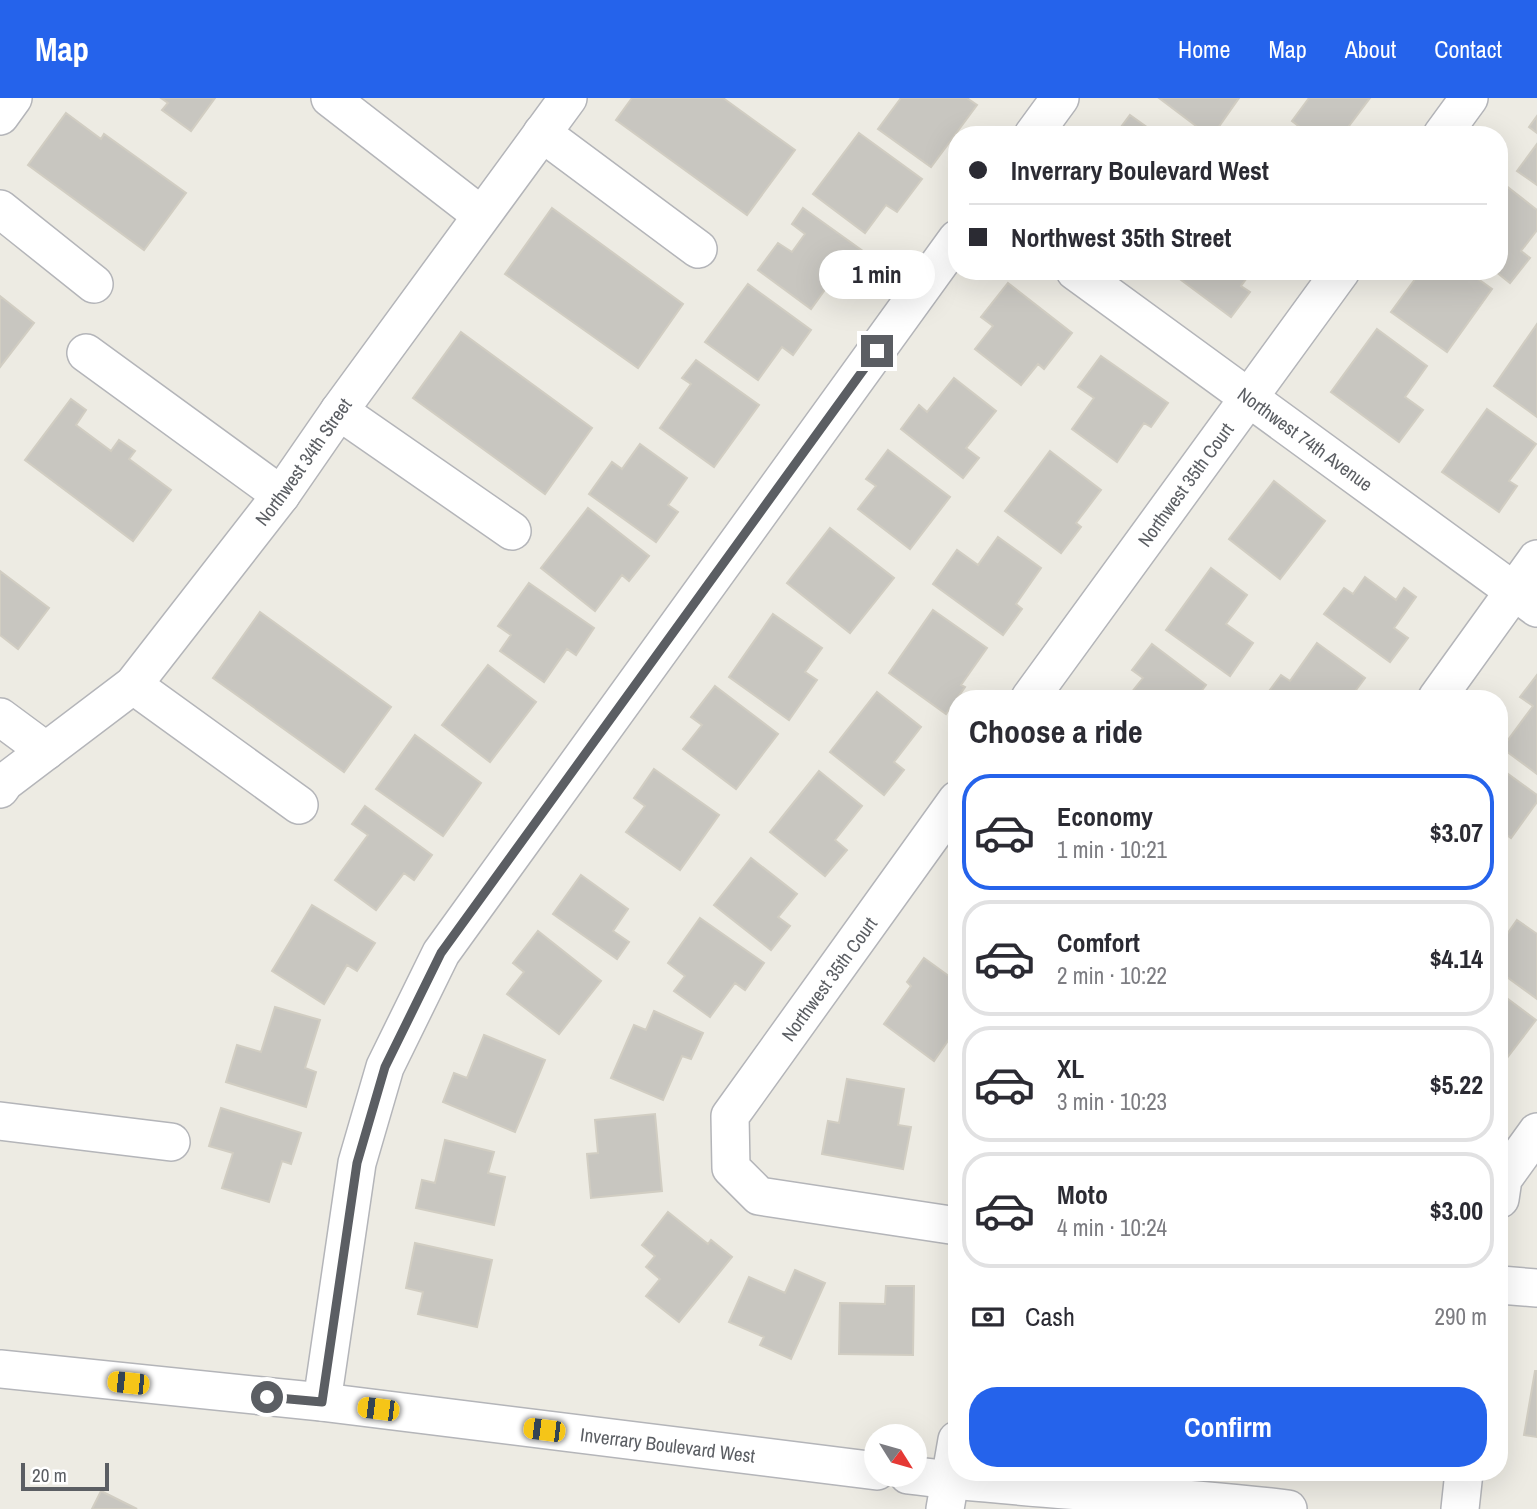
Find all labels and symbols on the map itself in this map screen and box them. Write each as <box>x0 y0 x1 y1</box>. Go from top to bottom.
callout: 1 min <box>819 250 935 299</box>
route end <box>861 335 893 367</box>
street label: Northwest 74th Avenue <box>1233 381 1378 497</box>
street label: Northwest 34th Street <box>249 392 358 531</box>
street label: Northwest 35th Court <box>1132 417 1240 552</box>
street label: Northwest 35th Court <box>775 911 883 1046</box>
car <box>107 1370 150 1396</box>
route start <box>251 1381 283 1413</box>
car <box>356 1396 401 1422</box>
car <box>522 1417 567 1443</box>
street label: Inverrary Boulevard West <box>579 1421 757 1469</box>
north arrow <box>864 1424 928 1488</box>
scale bar <box>21 1460 108 1492</box>

